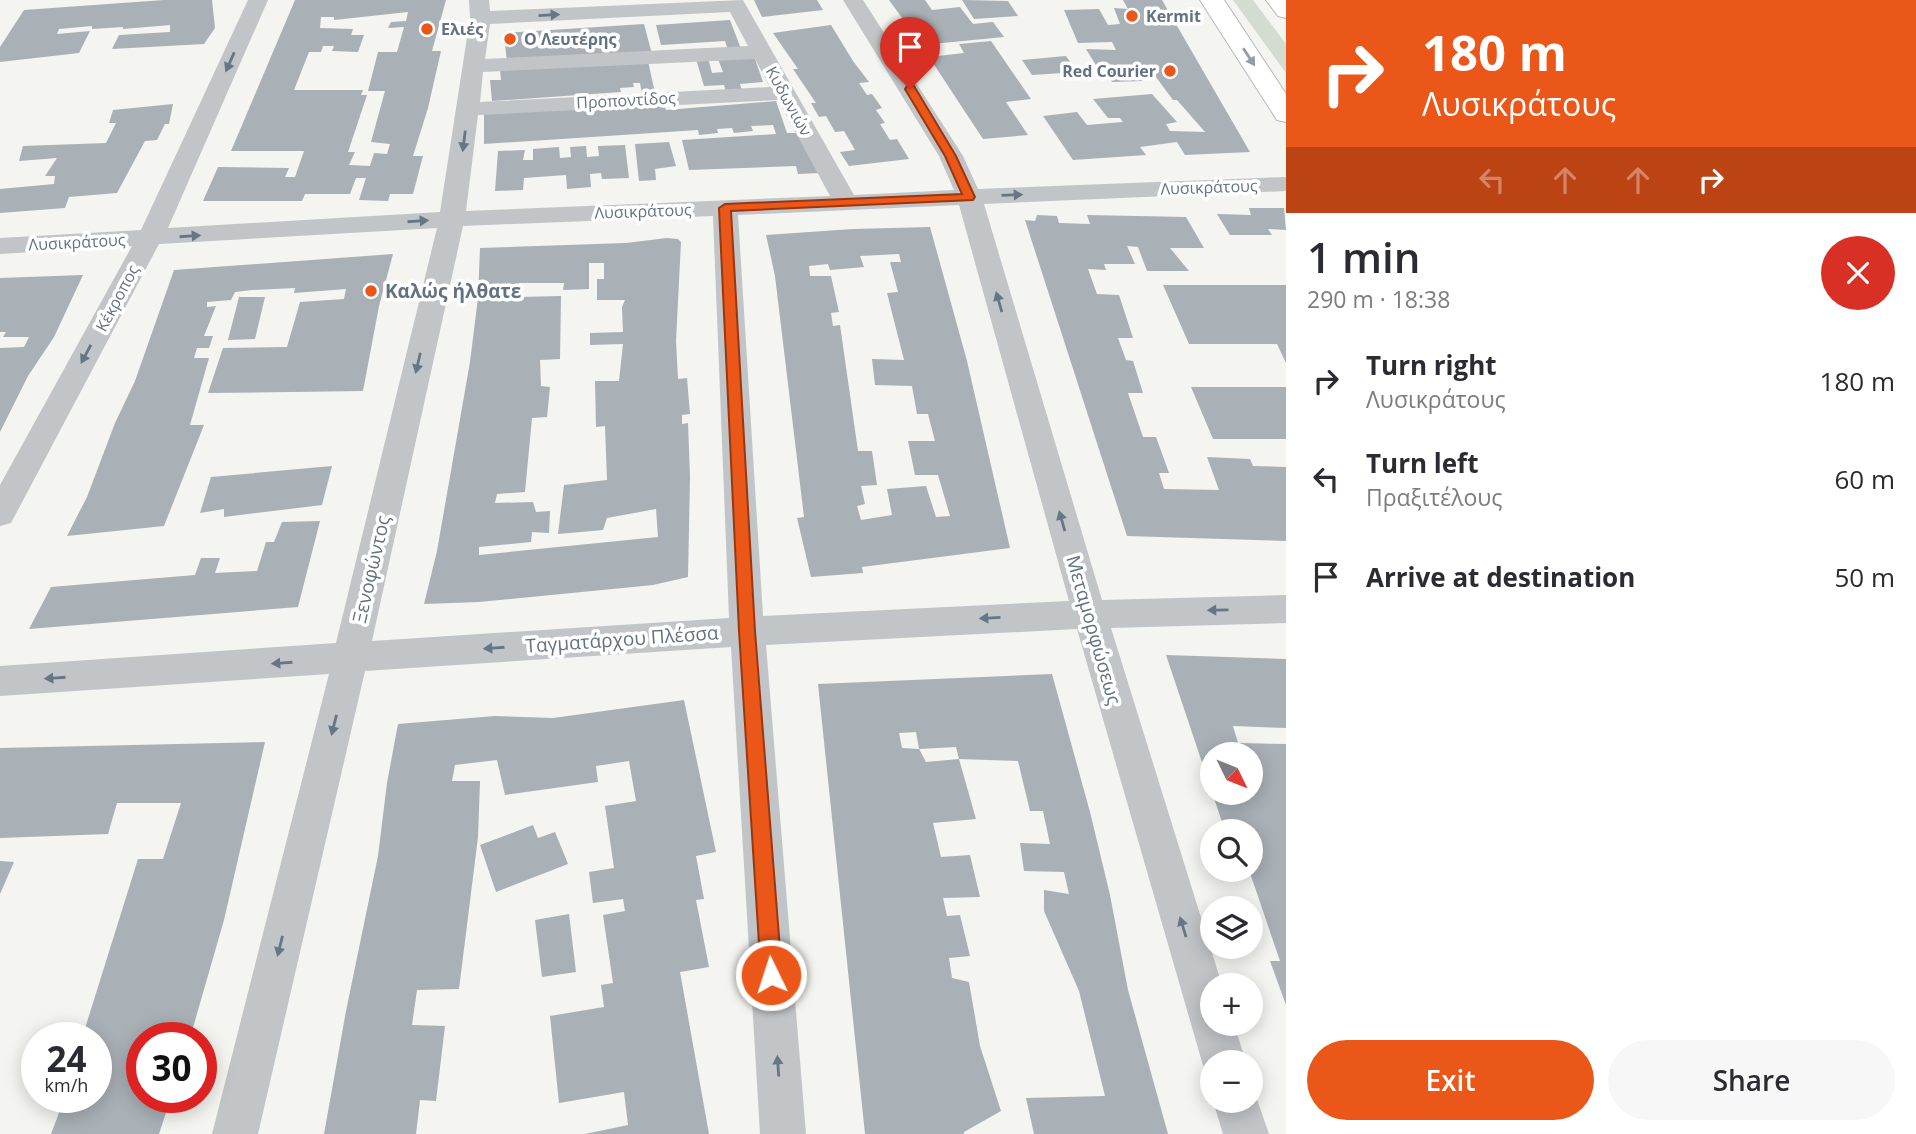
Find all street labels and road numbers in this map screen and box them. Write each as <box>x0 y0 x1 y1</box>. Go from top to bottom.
street label: Κυδωνιών <box>761 62 817 140</box>
street label: Προποντίδος <box>576 86 677 114</box>
street label: Λυσικράτους <box>1160 174 1258 200</box>
street label: Λυσικράτους <box>594 198 692 224</box>
street label: Λυσικράτους <box>28 228 126 256</box>
street label: Κέκροπος <box>90 260 144 335</box>
street label: Ξενοφώντος <box>346 513 396 625</box>
street label: Μεταμορφώσεως <box>1060 552 1128 708</box>
street label: Ταγματάρχου Πλέσσα <box>525 619 720 659</box>

